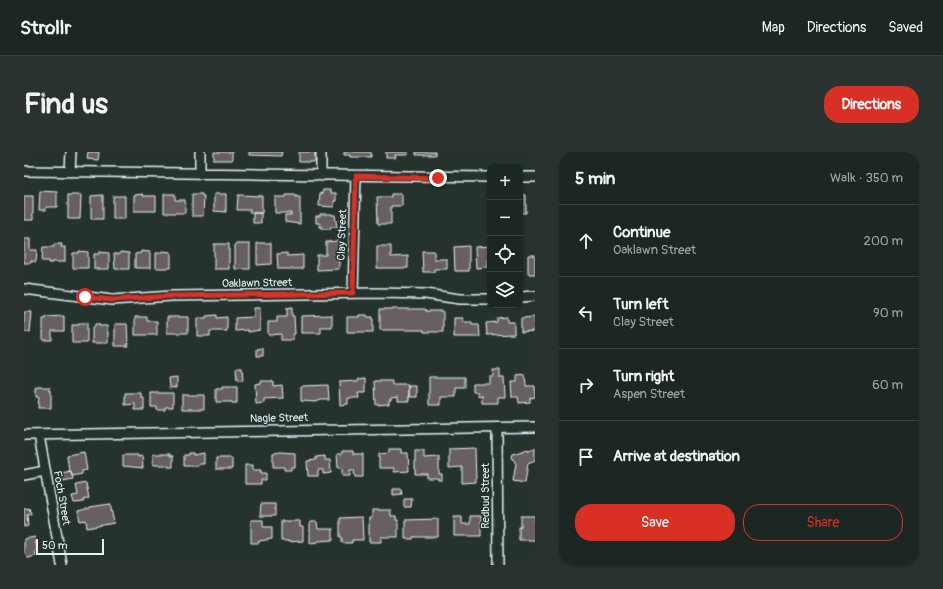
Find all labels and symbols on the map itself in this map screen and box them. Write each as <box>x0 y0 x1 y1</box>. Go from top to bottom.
route end <box>429 169 447 187</box>
street label: Clay Street <box>335 209 349 261</box>
street label: Oaklawn Street <box>222 276 293 290</box>
route start <box>76 288 94 306</box>
street label: Nagle Street <box>250 411 309 425</box>
street label: Redbud Street <box>479 463 492 529</box>
street label: Foch Street <box>51 470 73 527</box>
scale bar <box>36 537 104 556</box>

